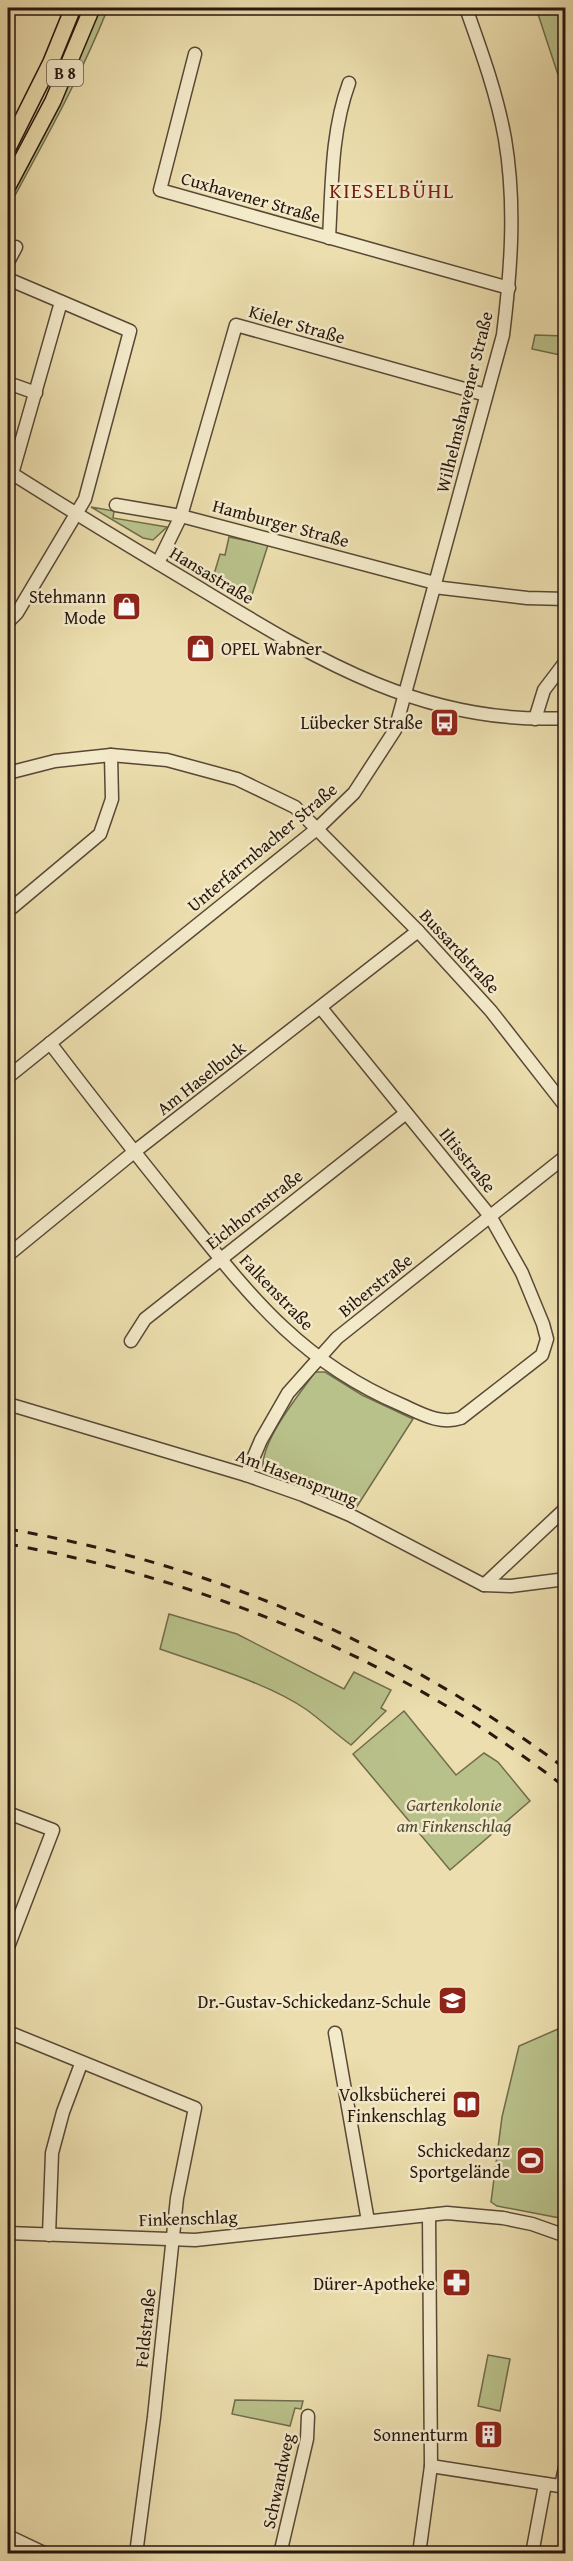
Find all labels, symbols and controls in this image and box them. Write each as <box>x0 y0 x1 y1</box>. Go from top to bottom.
road number: B 8 <box>47 60 83 86</box>
street label: Cuxhavener Straße <box>178 164 324 230</box>
district label: KIESELBÜHL <box>329 175 455 206</box>
street label: Kieler Straße <box>246 297 348 351</box>
street label: Wilhelmshavener Straße <box>428 308 500 496</box>
street label: Hamburger Straße <box>210 492 352 554</box>
street label: Hansastraße <box>165 539 259 611</box>
place label: Stehmann Mode <box>29 583 106 631</box>
shop icon: Stehmann Mode <box>111 590 143 622</box>
shop icon: OPEL Wabner <box>184 632 216 664</box>
place label: OPEL Wabner <box>221 635 322 662</box>
bus stop icon: Lübecker Straße <box>428 706 460 738</box>
place label: Lübecker Straße <box>301 709 423 736</box>
street label: Unterfarrnbacher Straße <box>181 776 343 918</box>
street label: Bussardstraße <box>413 902 507 1000</box>
street label: Am Haselbuck <box>151 1034 252 1121</box>
street label: Iltisstraße <box>433 1121 503 1199</box>
street label: Eichhornstraße <box>200 1162 308 1256</box>
street label: Biberstraße <box>332 1247 418 1323</box>
street label: Falkenstraße <box>234 1248 320 1336</box>
street label: Am Hasensprung <box>232 1441 362 1513</box>
park label: Gartenkolonie am Finkenschlag <box>397 1791 511 1839</box>
school or university icon: Dr.-Gustav-Schickedanz-Schule <box>436 1985 468 2017</box>
place label: Dr.-Gustav-Schickedanz-Schule <box>197 1988 431 2015</box>
place label: Volksbücherei Finkenschlag <box>339 2081 446 2129</box>
library icon: Volksbücherei Finkenschlag <box>451 2088 483 2120</box>
place label: Schickedanz Sportgelände <box>409 2137 510 2185</box>
sports icon: Schickedanz Sportgelände <box>515 2144 547 2176</box>
street label: Finkenschlag <box>138 2203 238 2233</box>
pharmacy icon: Dürer-Apotheke <box>440 2267 472 2299</box>
place label: Dürer-Apotheke <box>313 2270 435 2297</box>
street label: Feldstraße <box>127 2287 163 2369</box>
building icon: Sonnenturm <box>473 2418 505 2450</box>
place label: Sonnenturm <box>373 2421 468 2448</box>
street label: Schwandweg <box>255 2431 301 2531</box>

